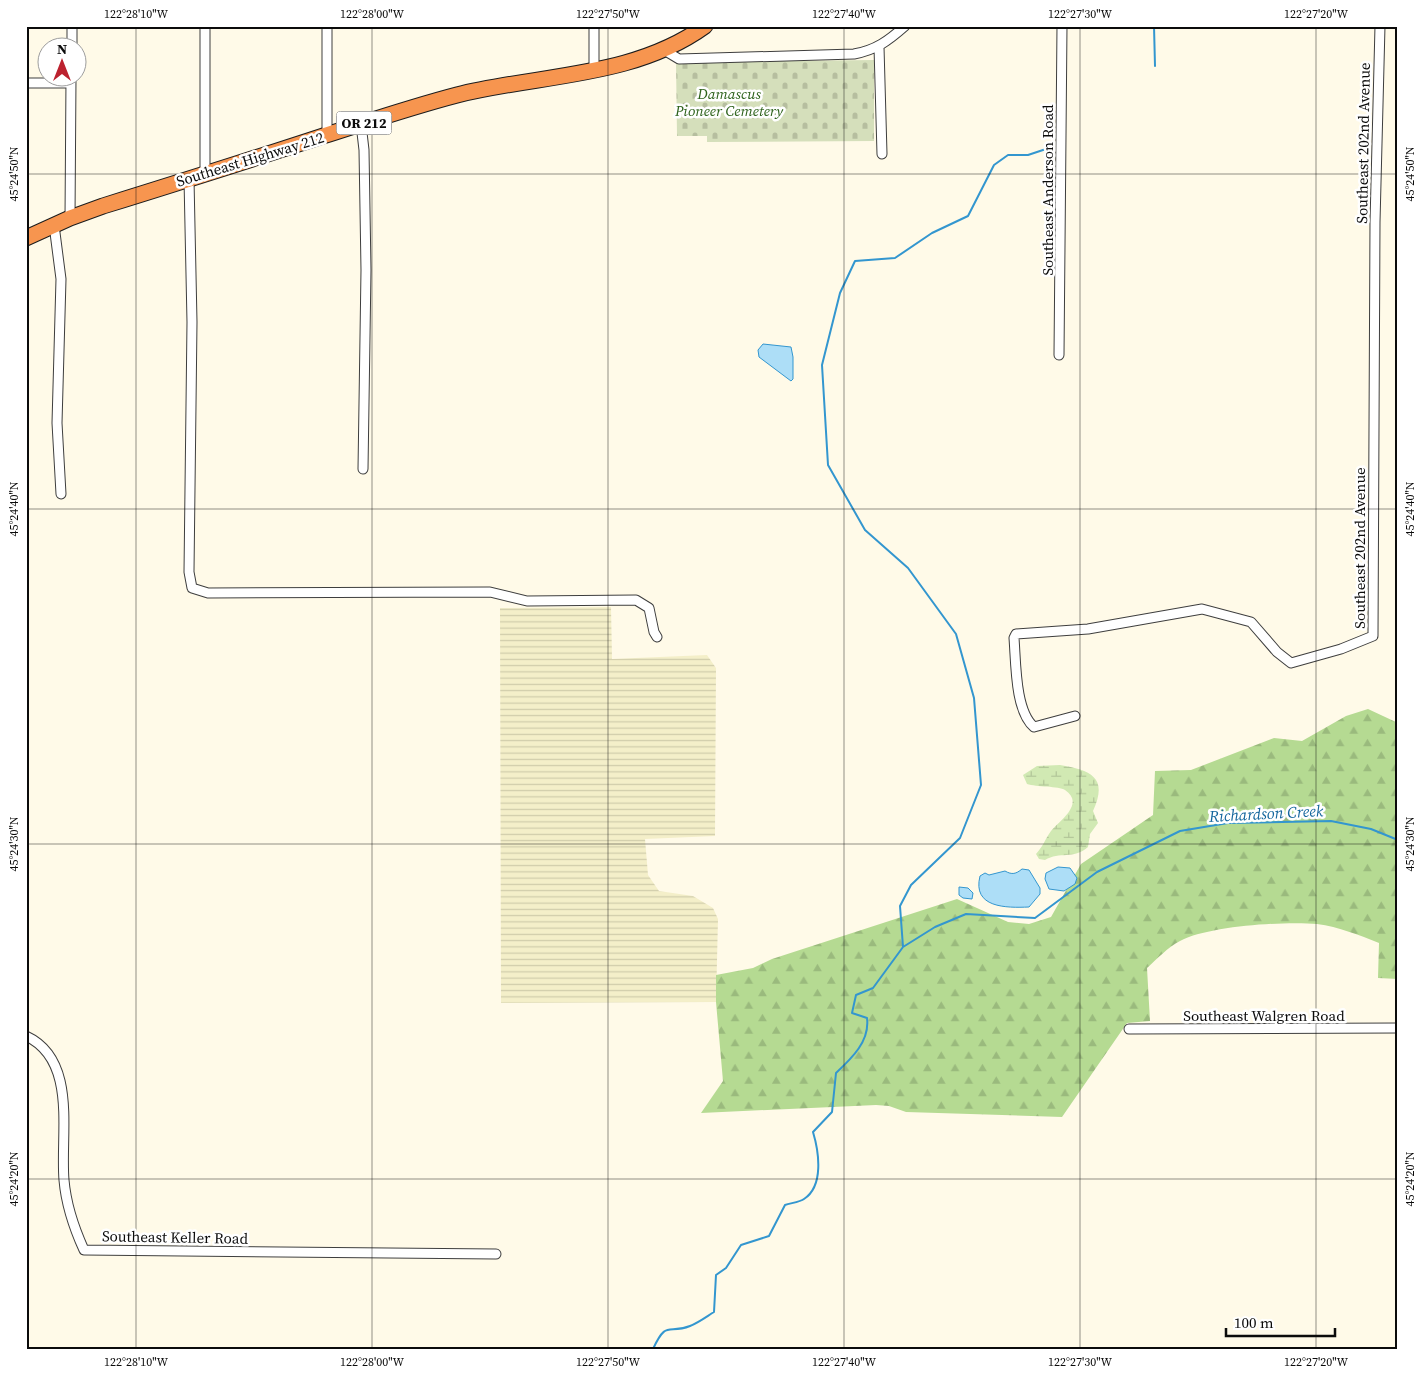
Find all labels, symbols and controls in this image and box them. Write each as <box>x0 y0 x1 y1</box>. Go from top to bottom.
text: 122°28'10"W <box>104 6 168 22</box>
text: 122°28'00"W <box>340 6 404 22</box>
text: 122°27'50"W <box>576 6 640 22</box>
text: 122°27'40"W <box>812 6 876 22</box>
text: 122°27'30"W <box>1048 6 1112 22</box>
text: 122°27'20"W <box>1284 6 1348 22</box>
north arrow <box>38 38 88 88</box>
text: N <box>57 39 67 59</box>
street label: Southeast 202nd Avenue <box>1351 62 1375 224</box>
park label: Damascus Pioneer Cemetery <box>674 83 784 121</box>
street label: Southeast Anderson Road <box>1037 104 1058 276</box>
road number: OR 212 <box>336 112 392 134</box>
street label: Southeast Highway 212 <box>174 127 326 191</box>
text: 45°24'50"N <box>6 146 22 202</box>
text: 45°24'50"N <box>1402 146 1418 202</box>
street label: Southeast 202nd Avenue <box>1349 467 1370 629</box>
text: 45°24'40"N <box>6 481 22 537</box>
text: 45°24'40"N <box>1402 481 1418 537</box>
water label: Richardson Creek <box>1207 799 1324 827</box>
text: 45°24'30"N <box>6 816 22 872</box>
text: 45°24'30"N <box>1402 816 1418 872</box>
street label: Southeast Walgren Road <box>1183 1005 1345 1026</box>
text: 45°24'20"N <box>6 1151 22 1207</box>
text: 45°24'20"N <box>1402 1151 1418 1207</box>
street label: Southeast Keller Road <box>102 1225 249 1249</box>
scale bar <box>1226 1305 1335 1337</box>
text: 100 m <box>1234 1312 1274 1333</box>
text: 122°28'10"W <box>104 1354 168 1370</box>
text: 122°28'00"W <box>340 1354 404 1370</box>
text: 122°27'50"W <box>576 1354 640 1370</box>
text: 122°27'40"W <box>812 1354 876 1370</box>
text: 122°27'30"W <box>1048 1354 1112 1370</box>
text: 122°27'20"W <box>1284 1354 1348 1370</box>

